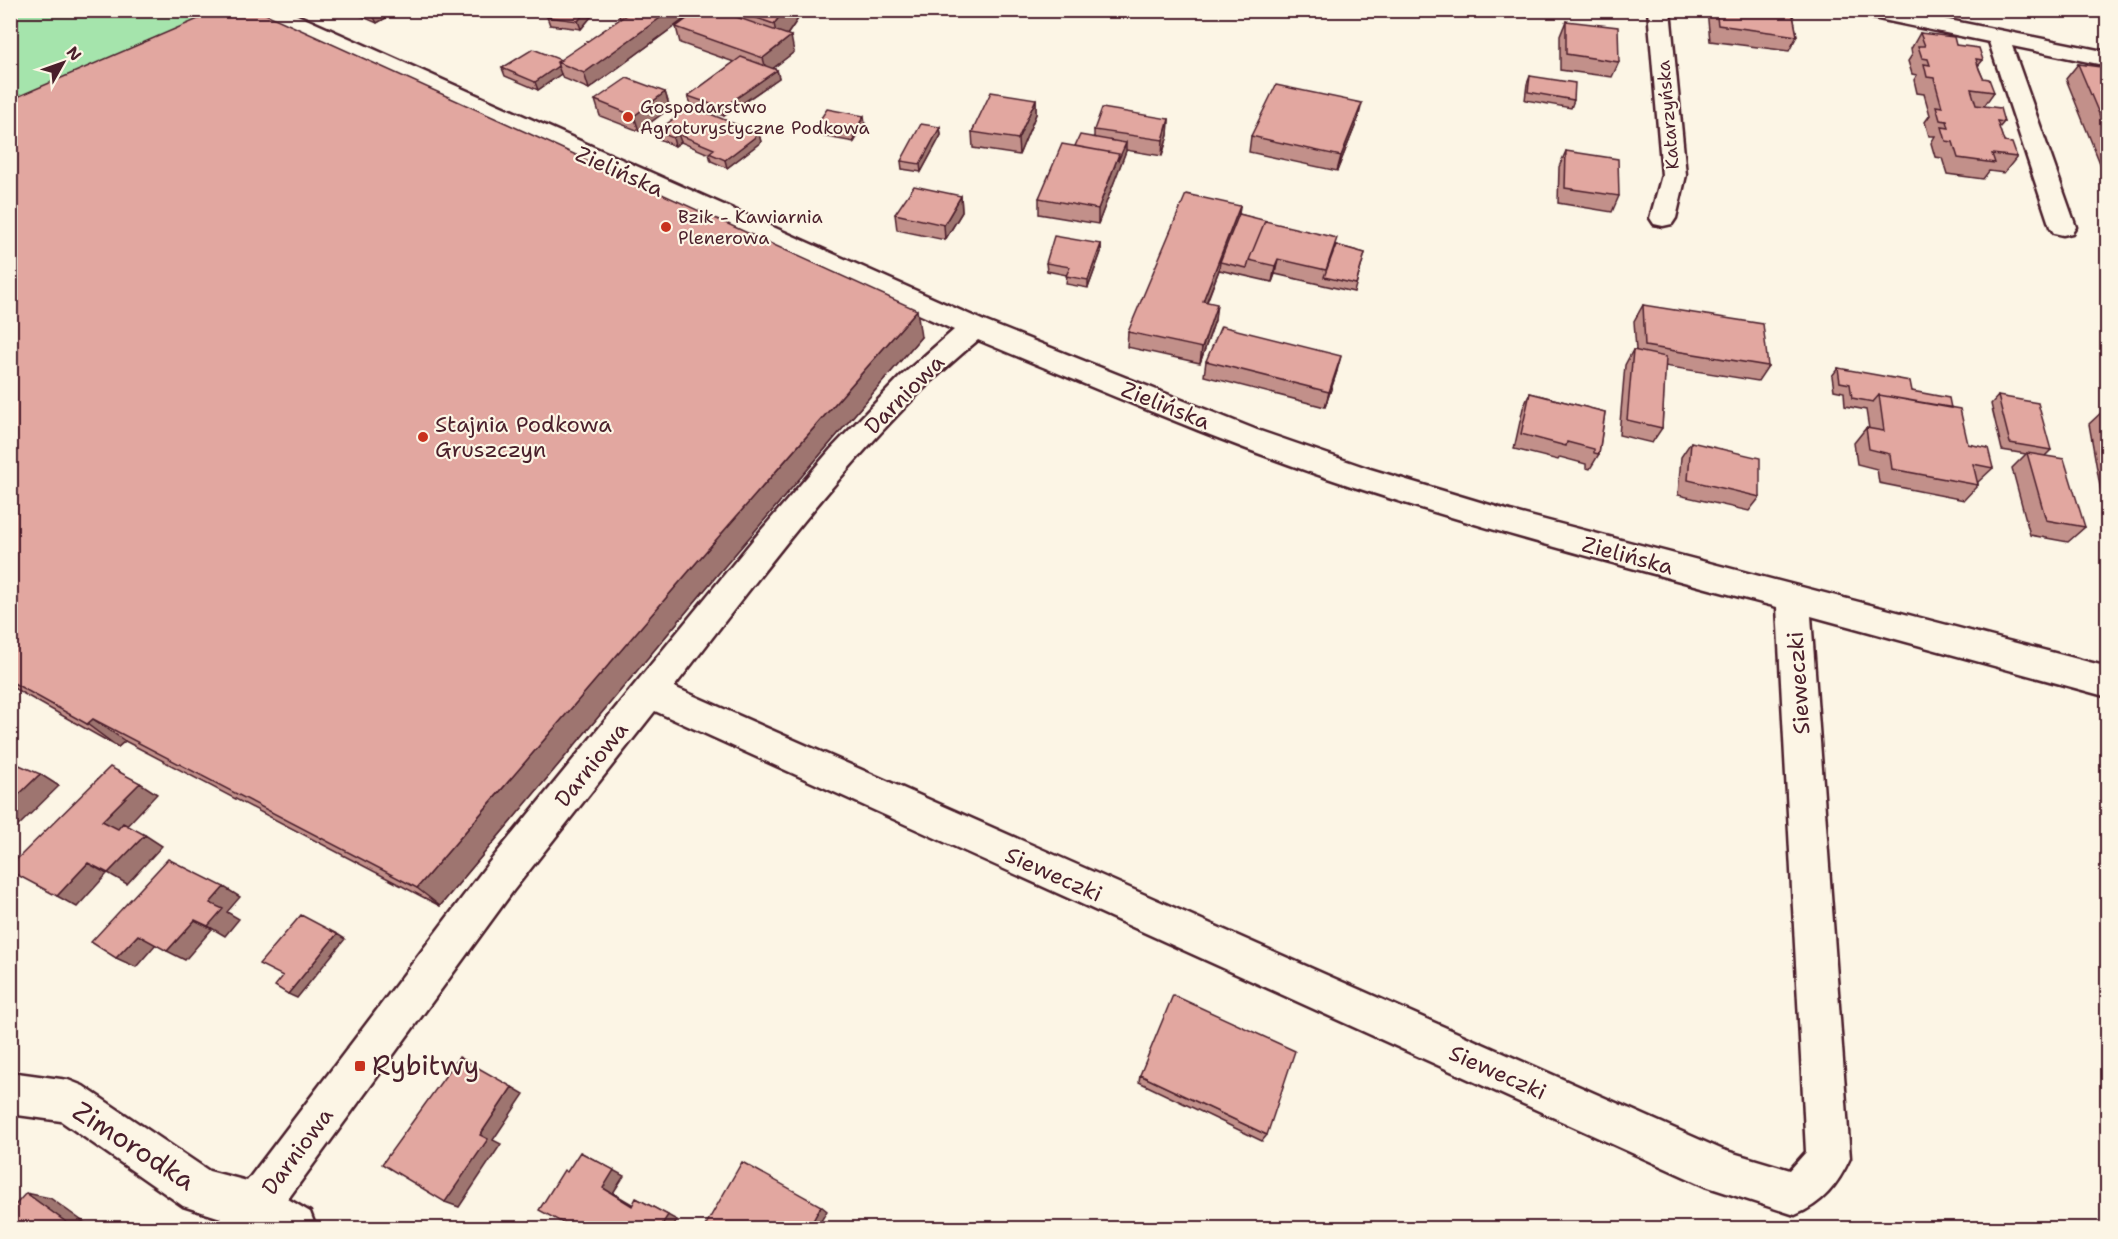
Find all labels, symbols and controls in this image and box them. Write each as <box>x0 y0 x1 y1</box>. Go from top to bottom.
north arrow <box>33 33 93 93</box>
text: N <box>62 42 86 65</box>
street label: Katarzyńska <box>1651 59 1685 171</box>
place label: Gospodarstwo Agroturystyczne Podkowa <box>640 95 870 140</box>
marker: Gospodarstwo Agroturystyczne Podkowa <box>621 110 635 124</box>
street label: Zielińska <box>571 139 669 204</box>
place label: Bzik - Kawiarnia Plenerowa <box>678 205 823 250</box>
marker: Bzik - Kawiarnia Plenerowa <box>659 220 673 234</box>
street label: Darniowa <box>858 348 951 441</box>
street label: Zielińska <box>1117 375 1215 437</box>
place label: Stajnia Podkowa Gruszczyn <box>435 410 612 464</box>
marker: Stajnia Podkowa Gruszczyn <box>416 430 430 444</box>
street label: Zielińska <box>1579 529 1677 582</box>
street label: Sieweczki <box>1780 630 1817 735</box>
street label: Darniowa <box>548 715 635 813</box>
street label: Sieweczki <box>1001 840 1107 909</box>
street label: Sieweczki <box>1445 1038 1551 1107</box>
place label: Rybitwy <box>372 1047 479 1084</box>
marker: Rybitwy <box>353 1059 367 1073</box>
street label: Zimorodka <box>66 1092 203 1199</box>
street label: Darniowa <box>255 1102 340 1201</box>

